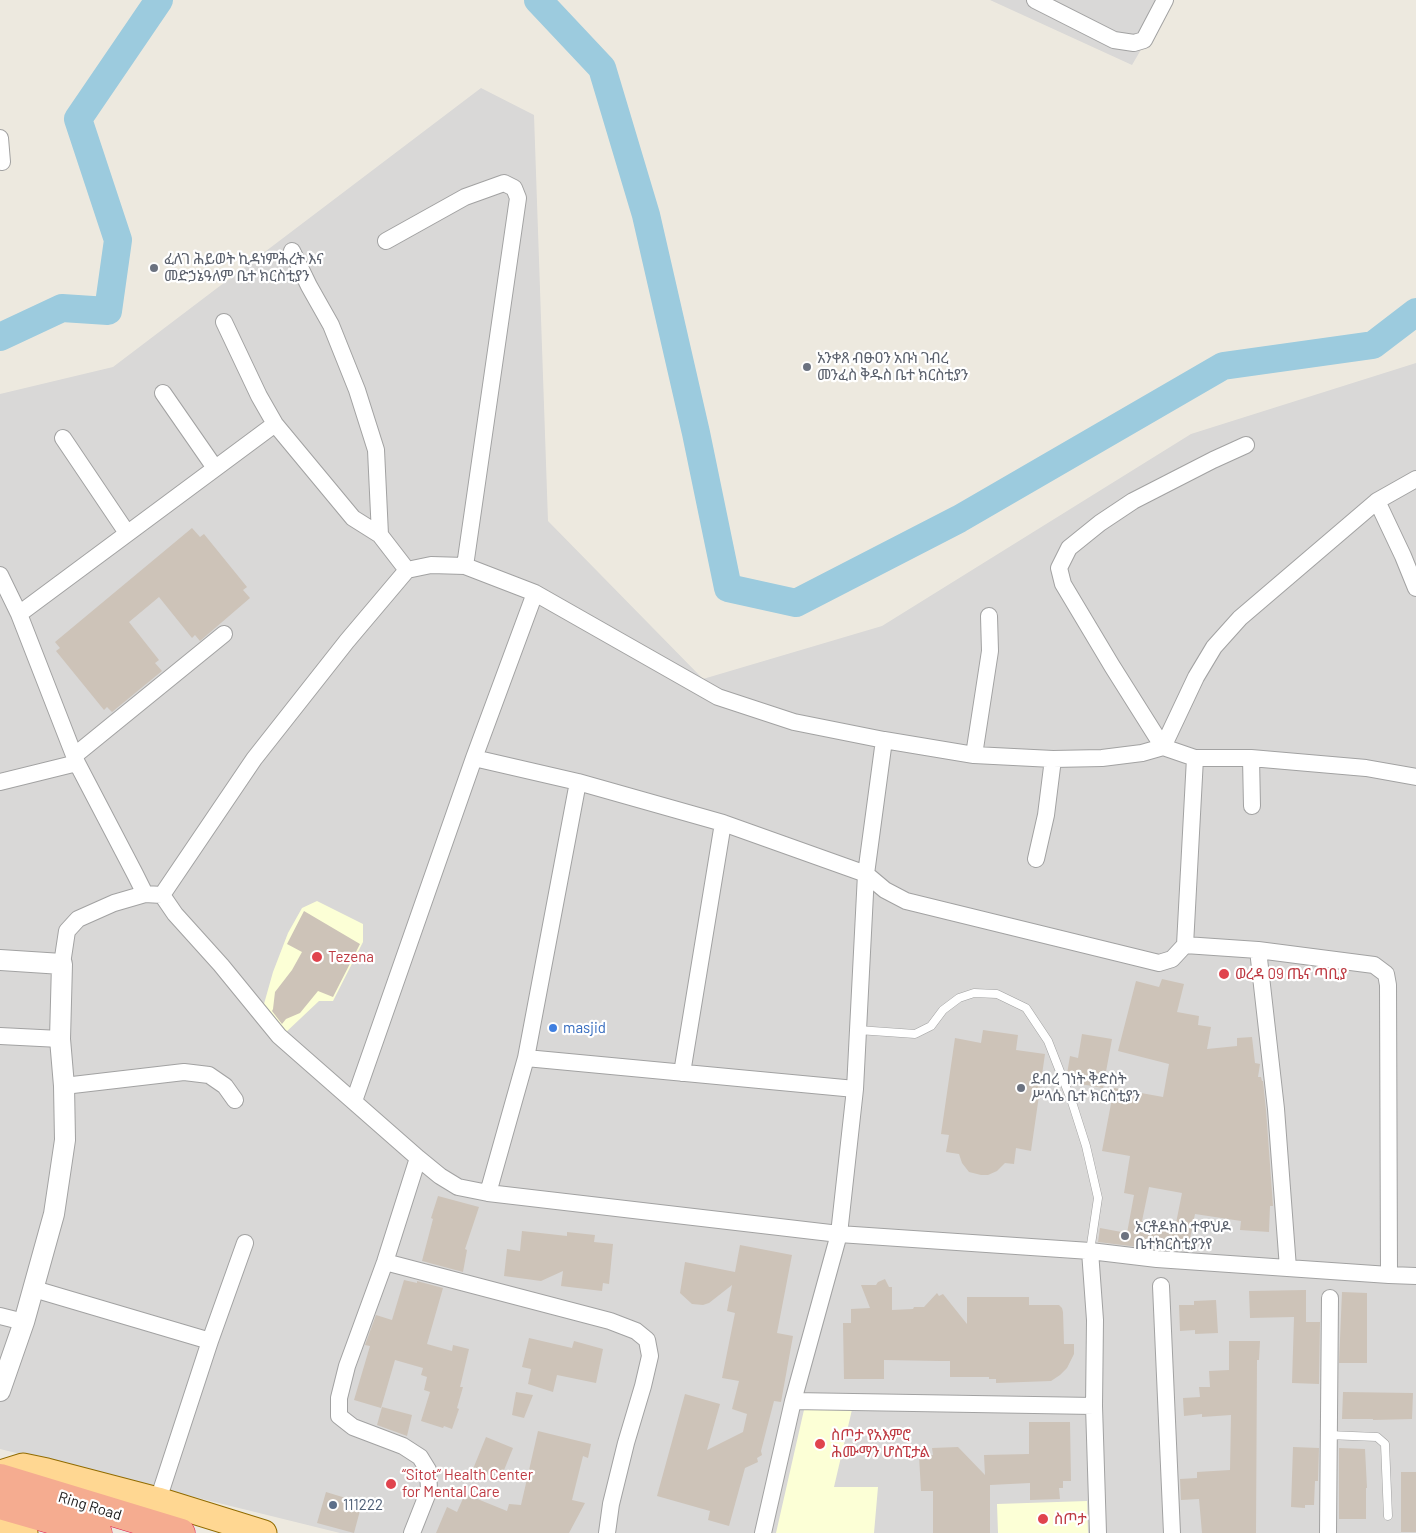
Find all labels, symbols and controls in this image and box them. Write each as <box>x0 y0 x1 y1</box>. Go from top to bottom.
place label: ፈለገ ሕይወት ኪዳነምሕረት እና መድኃኔዓለም ቤተ ክርስቲያን <box>164 250 324 285</box>
marker: ፈለገ ሕይወት ኪዳነምሕረት እና መድኃኔዓለም ቤተ ክርስቲያን <box>148 262 160 274</box>
place label: አንቀጸ ብፁዐን አቡነ ገብረ መንፈስ ቅዱስ ቤተ ክርስቲያን <box>817 349 968 384</box>
marker: አንቀጸ ብፁዐን አቡነ ገብረ መንፈስ ቅዱስ ቤተ ክርስቲያን <box>801 361 813 373</box>
place label: Tezena <box>328 948 374 966</box>
marker: Tezena <box>310 950 324 964</box>
place label: ወረዳ 09 ጤና ጣቢያ <box>1235 965 1347 983</box>
marker: ወረዳ 09 ጤና ጣቢያ <box>1217 967 1231 981</box>
place label: masjid <box>563 1019 606 1037</box>
marker: masjid <box>547 1022 559 1034</box>
place label: ደብረ ገነት ቅድስት ሥላሴ ቤተ ክርስቲያን <box>1031 1070 1140 1105</box>
marker: ደብረ ገነት ቅድስት ሥላሴ ቤተ ክርስቲያን <box>1015 1082 1027 1094</box>
place label: ኦርቶዶክስ ተዋህዶ ቤተክርስቲያንየ <box>1135 1218 1231 1253</box>
marker: ኦርቶዶክስ ተዋህዶ ቤተክርስቲያንየ <box>1119 1230 1131 1242</box>
place label: ስጦታ የአእምሮ ሕሙማን ሆስፒታል <box>831 1426 930 1461</box>
marker: ስጦታ የአእምሮ ሕሙማን ሆስፒታል <box>813 1437 827 1451</box>
place label: “Sitot” Health Center for Mental Care <box>402 1466 533 1501</box>
marker: “Sitot” Health Center for Mental Care <box>384 1477 398 1491</box>
street label: Ring Road <box>56 1488 124 1524</box>
place label: 111222 <box>343 1496 383 1514</box>
marker: 111222 <box>327 1499 339 1511</box>
place label: ስጦታ <box>1054 1510 1087 1528</box>
marker: ስጦታ <box>1036 1512 1050 1526</box>

